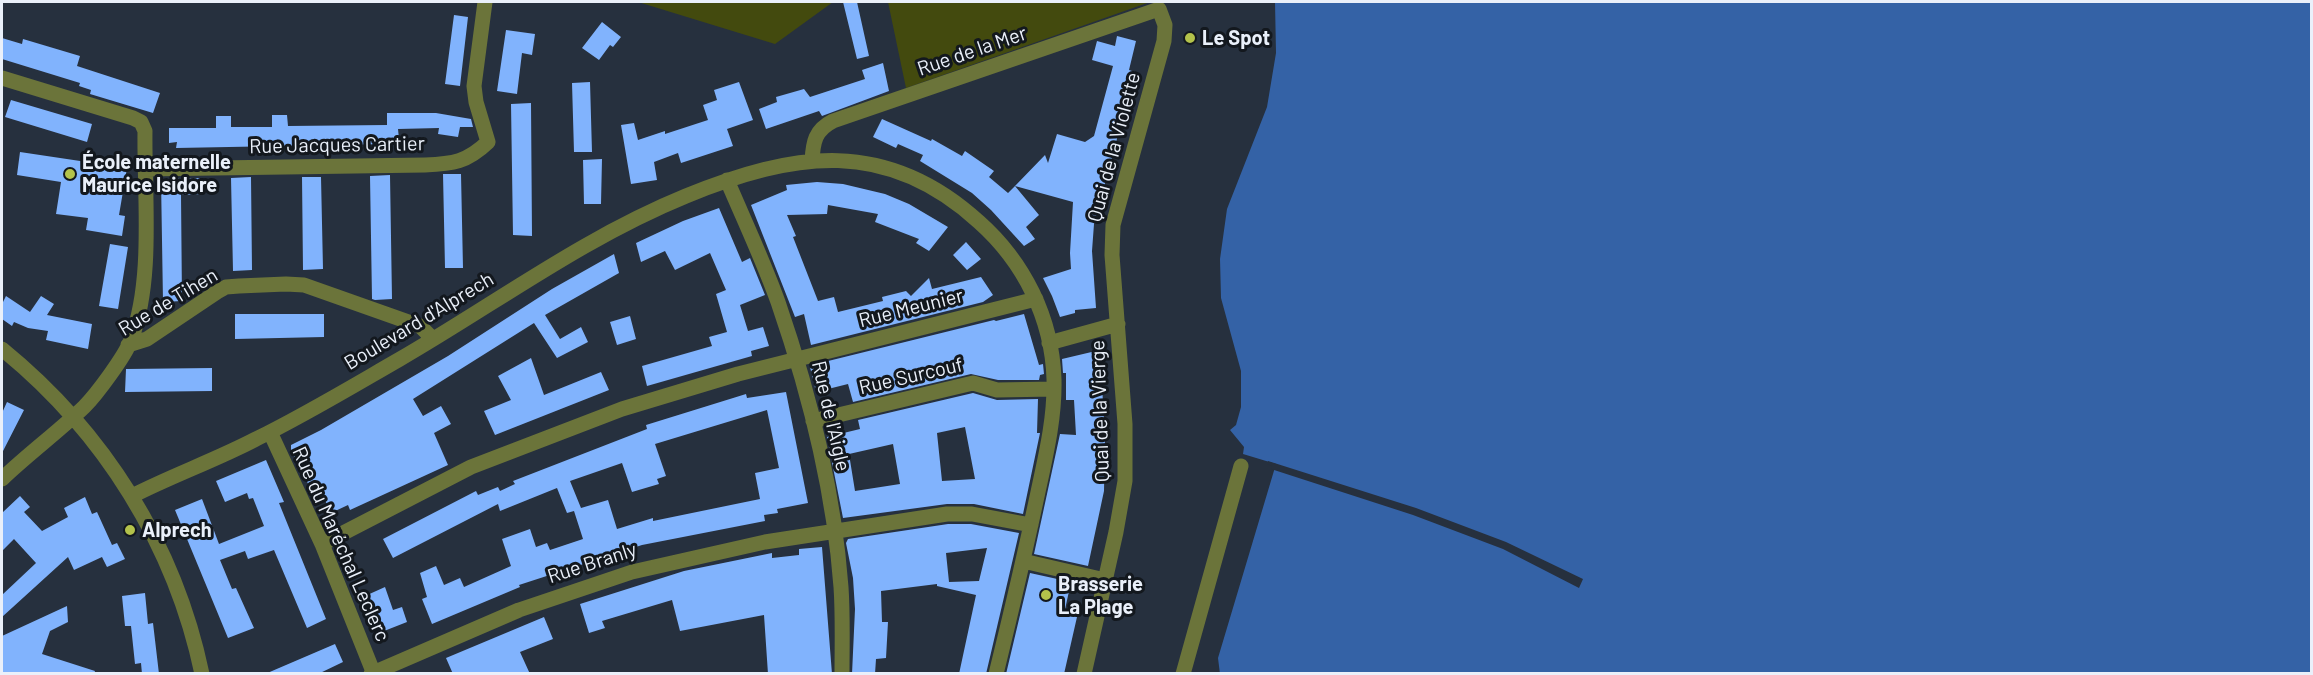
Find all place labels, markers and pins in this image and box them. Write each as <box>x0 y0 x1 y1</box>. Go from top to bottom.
place label: Le Spot <box>1202 26 1270 50</box>
marker: Le Spot <box>1183 31 1197 45</box>
place label: École maternelle Maurice Isidore <box>82 150 231 197</box>
marker: École maternelle Maurice Isidore <box>63 167 77 181</box>
place label: Alprech <box>142 518 212 542</box>
marker: Alprech <box>123 523 137 537</box>
place label: Brasserie La Plage <box>1058 572 1143 619</box>
marker: Brasserie La Plage <box>1039 588 1053 602</box>

